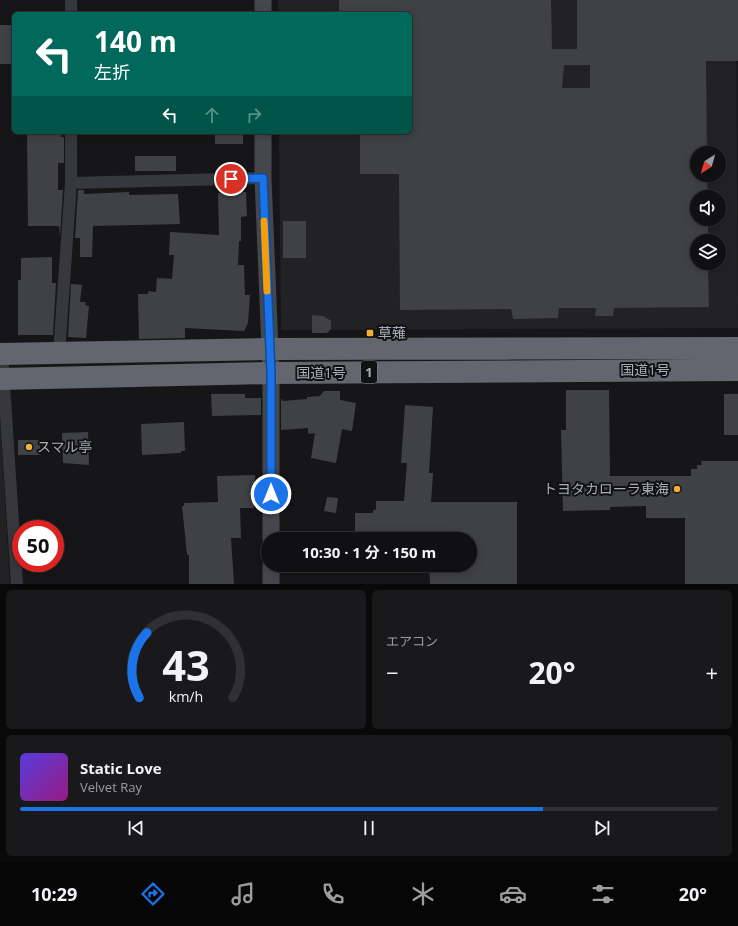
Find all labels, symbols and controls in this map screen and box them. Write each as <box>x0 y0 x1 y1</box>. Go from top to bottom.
text: 140 m <box>94 22 177 60</box>
icon: left <box>28 28 80 80</box>
text: 左折 <box>94 60 130 84</box>
icon: left <box>159 104 181 126</box>
icon: ahead <box>201 104 223 126</box>
icon: right <box>243 104 265 126</box>
north arrow <box>690 146 726 182</box>
map controls <box>690 146 726 270</box>
pin <box>214 162 248 196</box>
icon: arrive <box>220 168 242 190</box>
button: sound <box>690 190 726 226</box>
button: layers <box>690 234 726 270</box>
place label: 草薙 <box>378 323 406 342</box>
marker: 草薙 <box>365 328 375 338</box>
street label: 国道1号 <box>620 360 670 379</box>
road number: 1 <box>361 361 377 383</box>
street label: 国道1号 <box>296 363 346 382</box>
place label: スマル亭 <box>37 437 93 456</box>
marker: スマル亭 <box>24 442 34 452</box>
position arrow <box>250 473 292 515</box>
place label: トヨタカローラ東海 <box>543 479 669 498</box>
marker: トヨタカローラ東海 <box>672 484 682 494</box>
speed limit sign: 50 <box>12 520 64 572</box>
text: 10:30 · 1 分 · 150 m <box>302 542 436 562</box>
text: エアコン <box>386 632 438 650</box>
text: 43 <box>162 636 210 692</box>
text: 20° <box>528 652 576 693</box>
text: − <box>386 657 399 687</box>
text: + <box>705 657 718 687</box>
text: km/h <box>169 686 203 705</box>
text: Static Love <box>80 758 162 778</box>
text: Velvet Ray <box>80 778 142 796</box>
icon: previous <box>125 817 147 839</box>
icon: pause <box>358 817 380 839</box>
icon: next <box>591 817 613 839</box>
icon: directions <box>139 880 167 908</box>
icon: music <box>229 880 257 908</box>
icon: phone <box>319 880 347 908</box>
icon: climate <box>409 880 437 908</box>
icon: car <box>499 880 527 908</box>
icon: filters <box>589 880 617 908</box>
text: 10:29 <box>31 882 77 906</box>
text: 20° <box>679 882 707 906</box>

